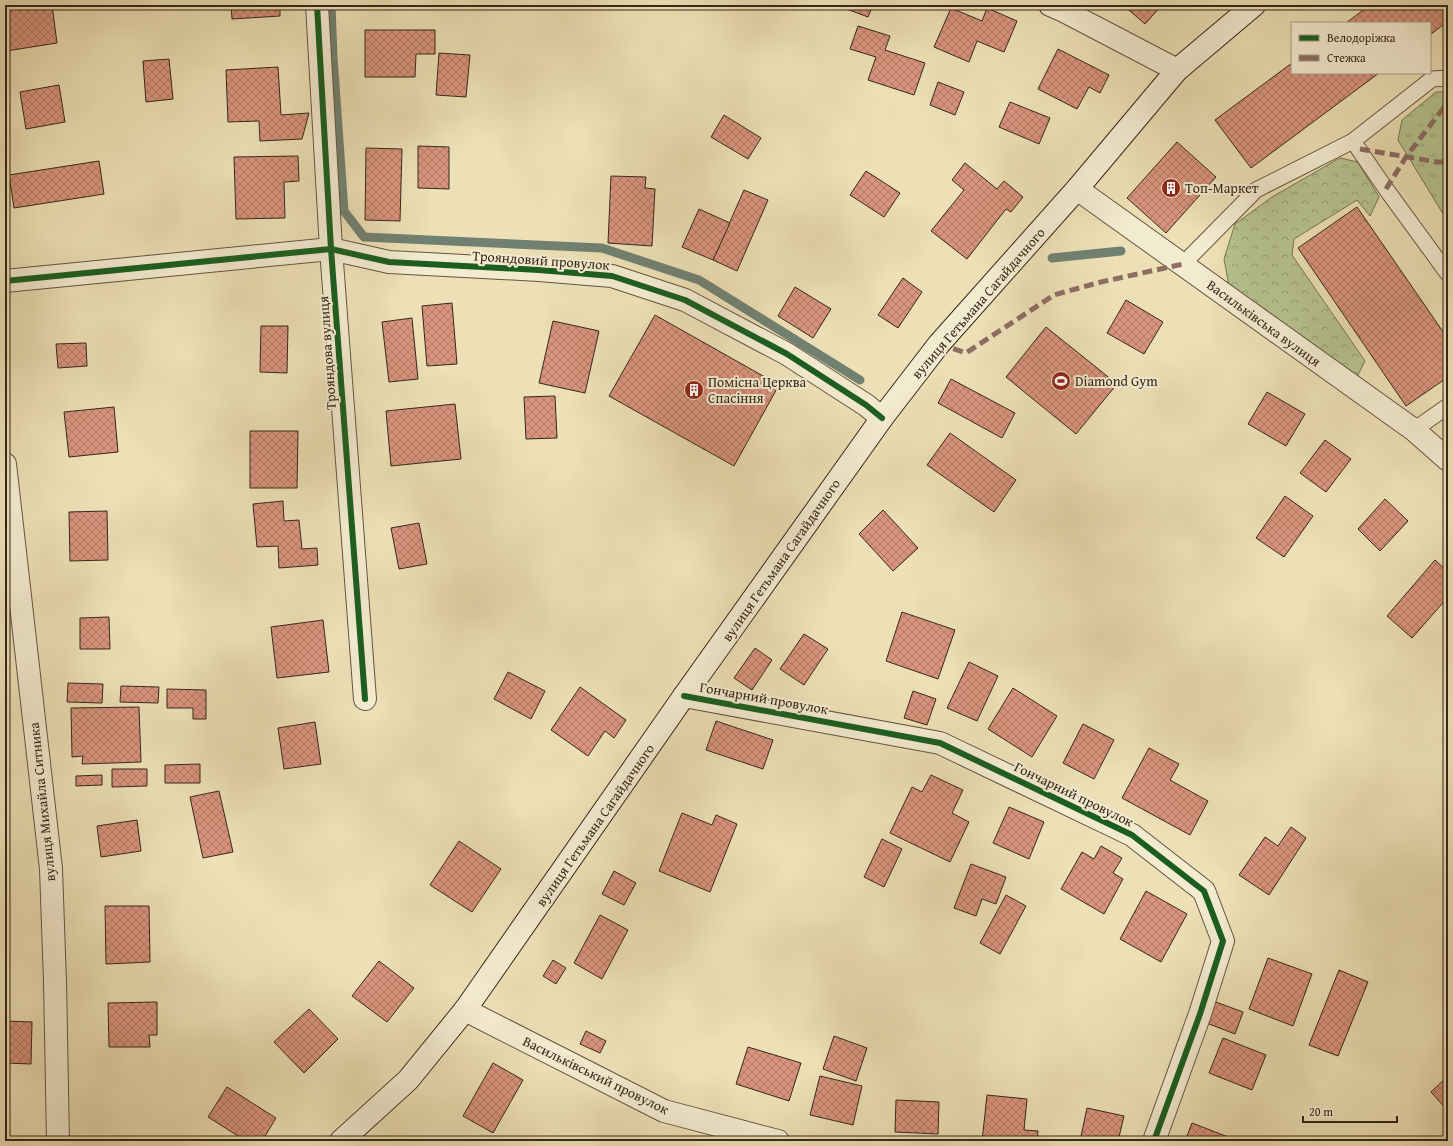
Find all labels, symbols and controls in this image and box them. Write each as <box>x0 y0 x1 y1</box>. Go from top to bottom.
legend <box>1291 22 1431 74</box>
text: Велодоріжка <box>1327 29 1396 46</box>
text: Стежка <box>1327 49 1366 66</box>
building icon: Топ-Маркет <box>1160 177 1182 199</box>
place label: Топ-Маркет <box>1185 178 1259 198</box>
street label: вулиця Гетьмана Сагайдачного <box>907 223 1049 383</box>
street label: Трояндовий провулок <box>472 245 611 275</box>
street label: Васильківська вулиця <box>1203 275 1325 371</box>
street label: Трояндова вулиця <box>313 295 341 411</box>
sports icon: Diamond Gym <box>1050 370 1072 392</box>
place label: Diamond Gym <box>1075 371 1158 391</box>
place label: Помісна Церква Спасіння <box>708 372 806 408</box>
building icon: Помісна Церква Спасіння <box>683 379 705 401</box>
street label: вулиця Гетьмана Сагайдачного <box>717 475 845 645</box>
street label: Гончарний провулок <box>698 677 831 719</box>
street label: вулиця Михайла Ситника <box>24 721 60 883</box>
street label: вулиця Гетьмана Сагайдачного <box>531 740 659 910</box>
street label: Гончарний провулок <box>1011 756 1138 832</box>
street label: Васильківський провулок <box>520 1031 673 1119</box>
scale bar <box>1303 1098 1397 1124</box>
text: 20 m <box>1309 1103 1333 1120</box>

